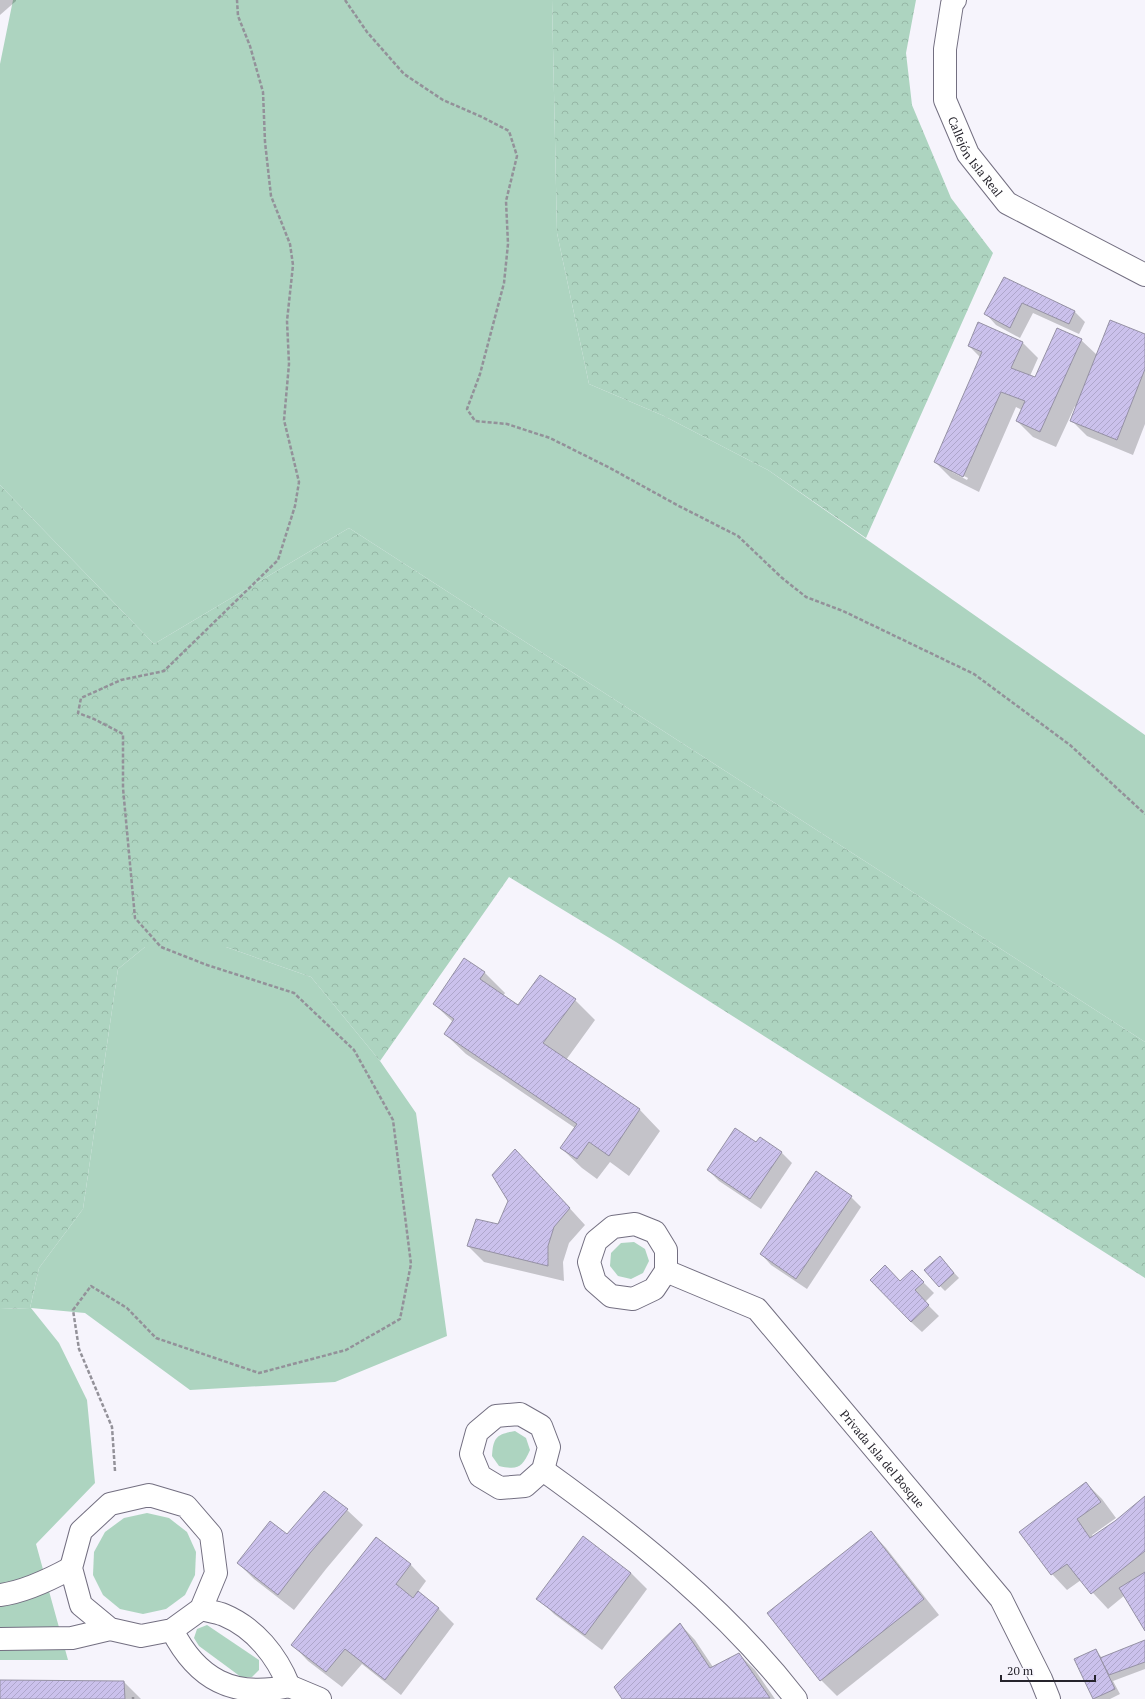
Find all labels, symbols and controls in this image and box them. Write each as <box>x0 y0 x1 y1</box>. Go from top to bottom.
street label: Callejón Isla Real <box>945 114 1006 200</box>
street label: Privada Isla del Bosque <box>837 1407 928 1510</box>
scale bar <box>1001 1657 1095 1683</box>
text: 20 m <box>1007 1663 1034 1678</box>

